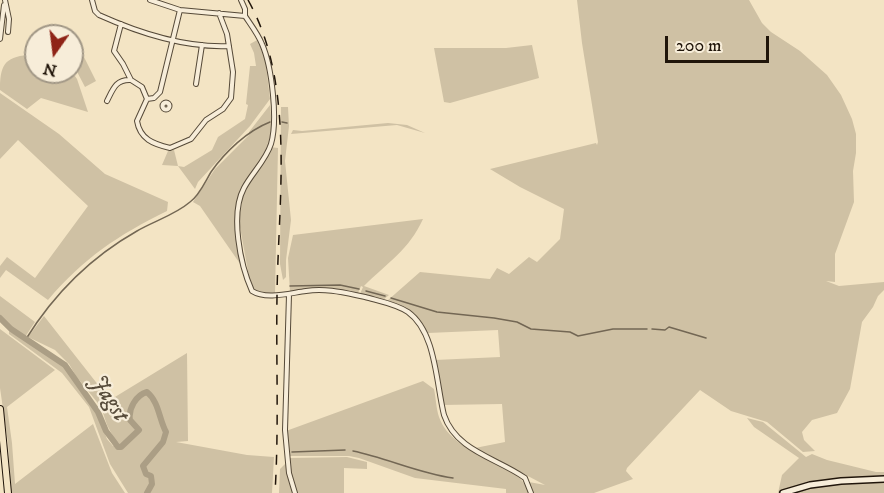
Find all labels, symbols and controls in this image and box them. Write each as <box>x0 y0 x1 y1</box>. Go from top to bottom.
north arrow <box>24 24 84 84</box>
scale bar <box>668 24 772 62</box>
text: 200 m <box>676 35 722 57</box>
text: N <box>41 58 59 81</box>
water label: Jagst <box>82 370 134 428</box>

